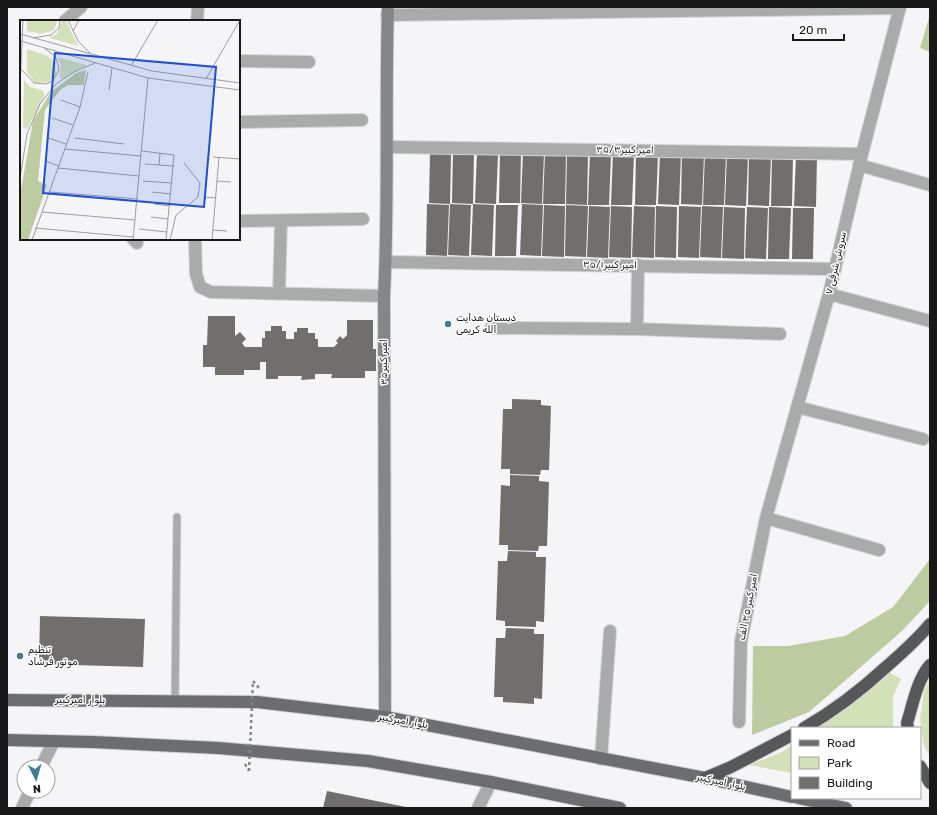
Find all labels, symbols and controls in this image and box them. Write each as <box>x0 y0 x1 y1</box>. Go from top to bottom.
scale bar <box>793 16 844 42</box>
inset map <box>20 20 240 240</box>
text: 20 m <box>799 23 827 37</box>
street label: امیر کبیر۳۵/۳ <box>596 144 654 156</box>
street label: سروش شرقی ۷ <box>823 230 849 296</box>
street label: امیر کبیر۳۵/۱ <box>583 259 637 271</box>
place label: دبستان هدایت الله کریمی <box>456 312 517 336</box>
marker: دبستان هدایت الله کریمی <box>443 319 453 329</box>
street label: امیر کبیر۳۵ <box>378 339 390 385</box>
street label: امیر کبیر ۳۵ الف <box>736 573 760 641</box>
place label: تنظیم موتور فرشاد <box>28 644 78 668</box>
marker: تنظیم موتور فرشاد <box>15 651 25 661</box>
street label: بلوار امیرکبیر <box>54 694 105 706</box>
street label: بلوار امیرکبیر <box>376 711 429 731</box>
legend <box>791 727 921 799</box>
text: Road <box>827 736 855 750</box>
text: Park <box>827 756 853 770</box>
north arrow <box>16 759 56 799</box>
street label: بلوار امیرکبیر <box>694 771 747 793</box>
text: Building <box>827 776 873 790</box>
text: N <box>32 782 41 795</box>

